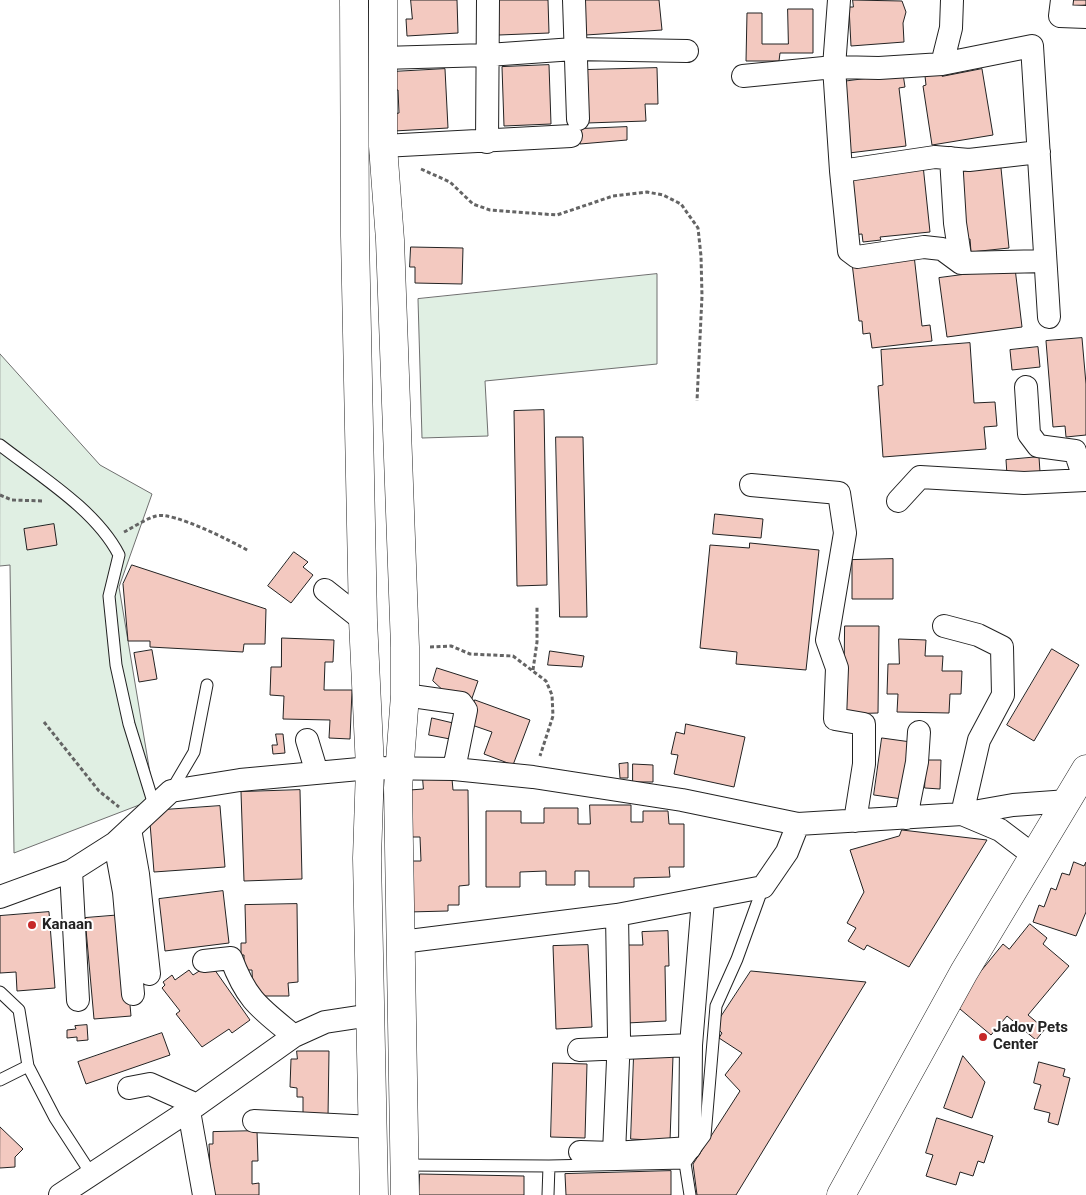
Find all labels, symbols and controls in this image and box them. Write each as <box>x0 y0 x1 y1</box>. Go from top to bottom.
place label: Kanaan <box>42 916 92 934</box>
marker: Kanaan <box>26 919 38 931</box>
place label: Jadov Pets Center <box>993 1019 1068 1054</box>
marker: Jadov Pets Center <box>977 1031 989 1043</box>

